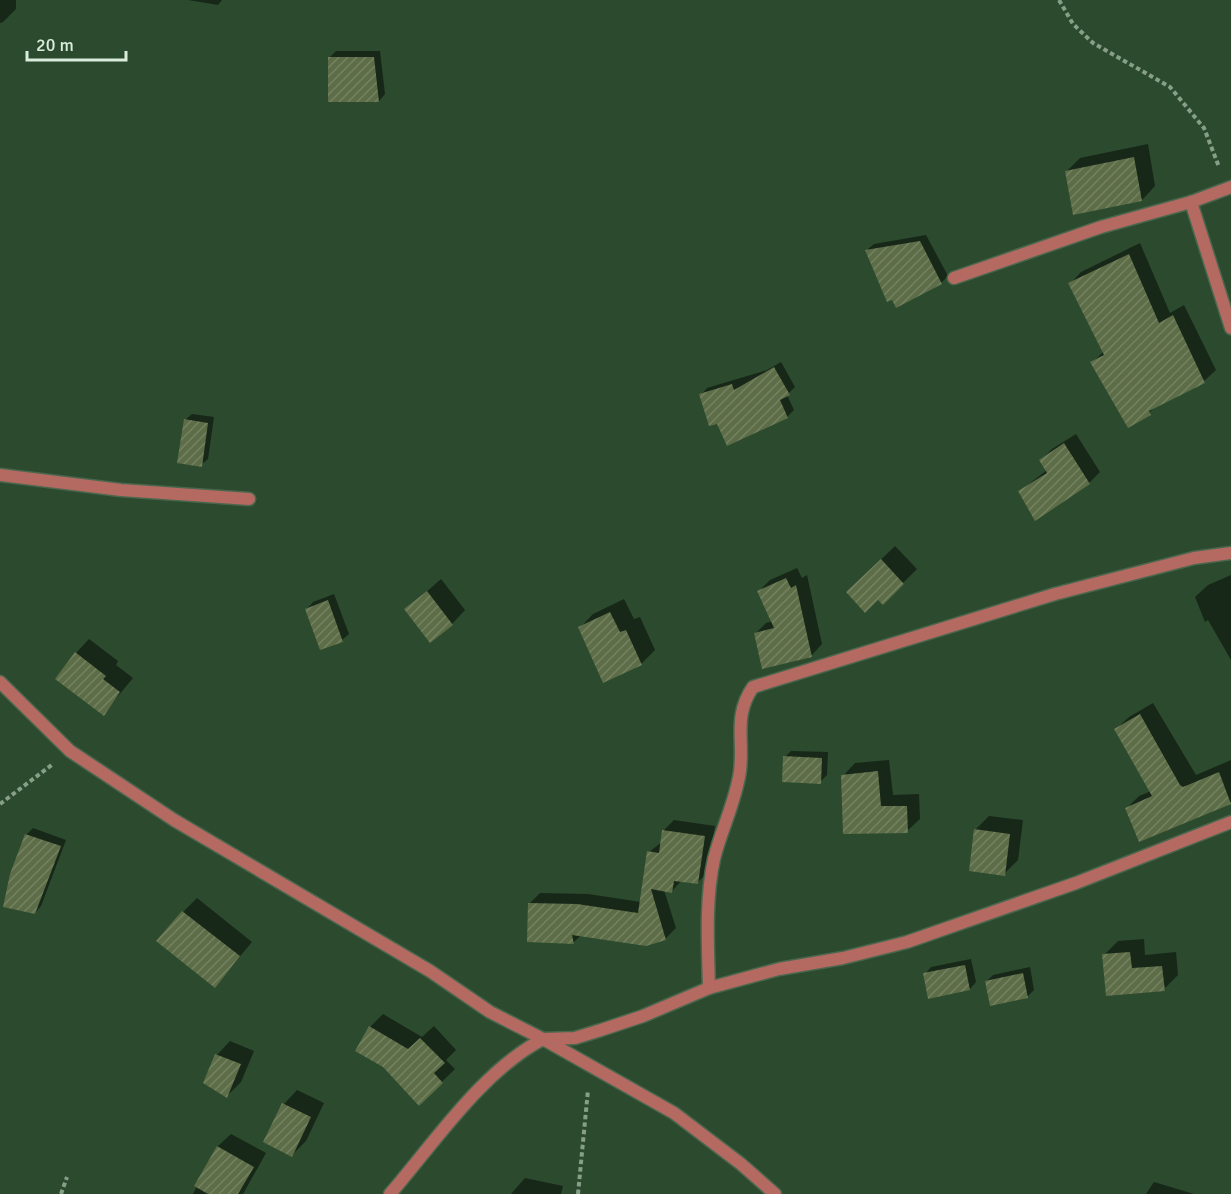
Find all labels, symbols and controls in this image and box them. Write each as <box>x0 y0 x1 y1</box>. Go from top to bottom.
scale bar <box>27 24 126 62</box>
text: 20 m <box>36 34 74 56</box>

